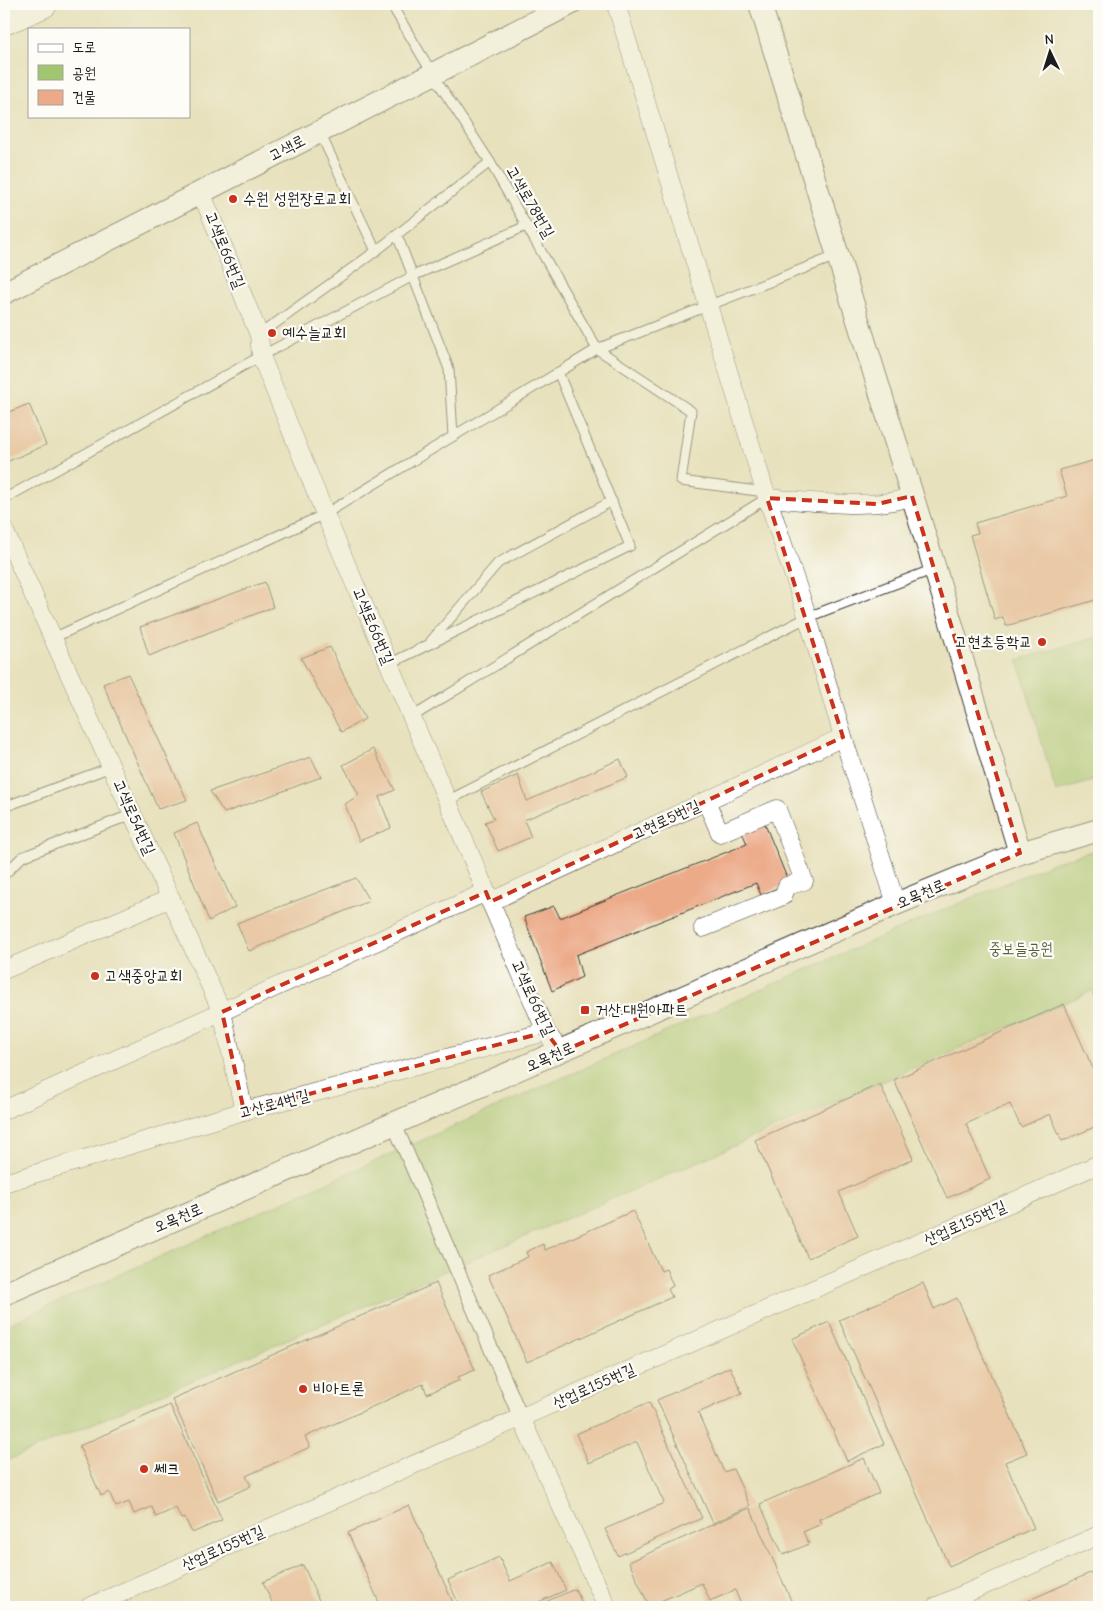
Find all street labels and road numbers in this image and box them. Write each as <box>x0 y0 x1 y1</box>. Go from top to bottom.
street label: 고색로 <box>266 131 308 165</box>
street label: 고색로78번길 <box>502 163 558 241</box>
street label: 고색로66번길 <box>201 209 249 291</box>
street label: 고색로66번길 <box>349 585 397 667</box>
street label: 고색로54번길 <box>109 776 159 858</box>
street label: 고현로5번길 <box>629 796 703 844</box>
street label: 오목천로 <box>894 876 948 912</box>
street label: 고색로66번길 <box>508 957 558 1039</box>
street label: 오목천로 <box>523 1038 577 1076</box>
street label: 고산로4번길 <box>237 1086 311 1122</box>
street label: 산업로155번길 <box>921 1197 1009 1249</box>
street label: 오목천로 <box>151 1200 205 1236</box>
street label: 산업로155번길 <box>550 1360 638 1412</box>
street label: 산업로155번길 <box>179 1522 267 1574</box>

